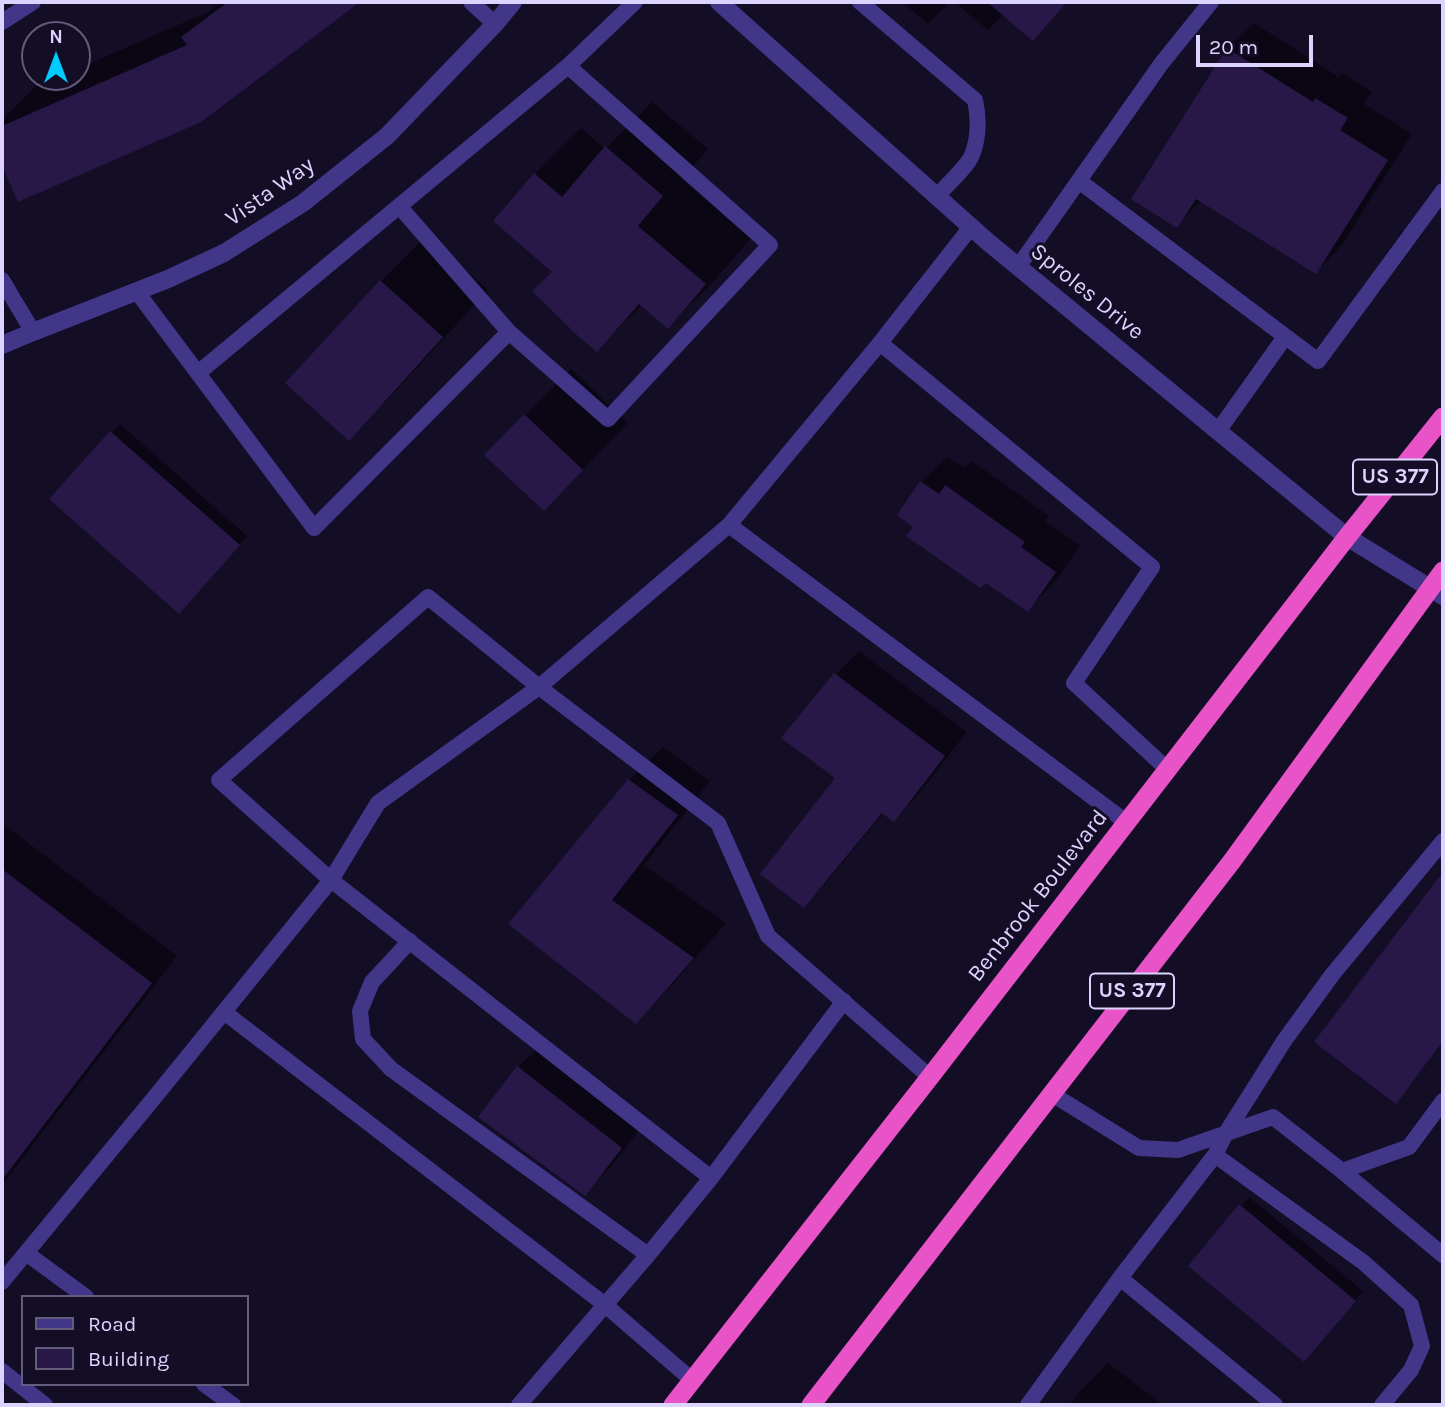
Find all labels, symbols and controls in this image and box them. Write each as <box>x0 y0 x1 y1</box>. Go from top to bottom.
north arrow <box>21 21 91 91</box>
scale bar <box>1200 21 1317 65</box>
text: N <box>49 26 63 48</box>
text: 20 m <box>1209 35 1258 59</box>
street label: Vista Way <box>220 151 320 233</box>
street label: Sproles Drive <box>1025 238 1149 346</box>
road number: US 377 <box>1353 460 1437 494</box>
street label: Benbrook Boulevard <box>962 804 1114 988</box>
road number: US 377 <box>1090 974 1174 1009</box>
legend <box>21 1295 248 1386</box>
text: Road <box>88 1312 136 1336</box>
text: Building <box>88 1347 169 1371</box>

